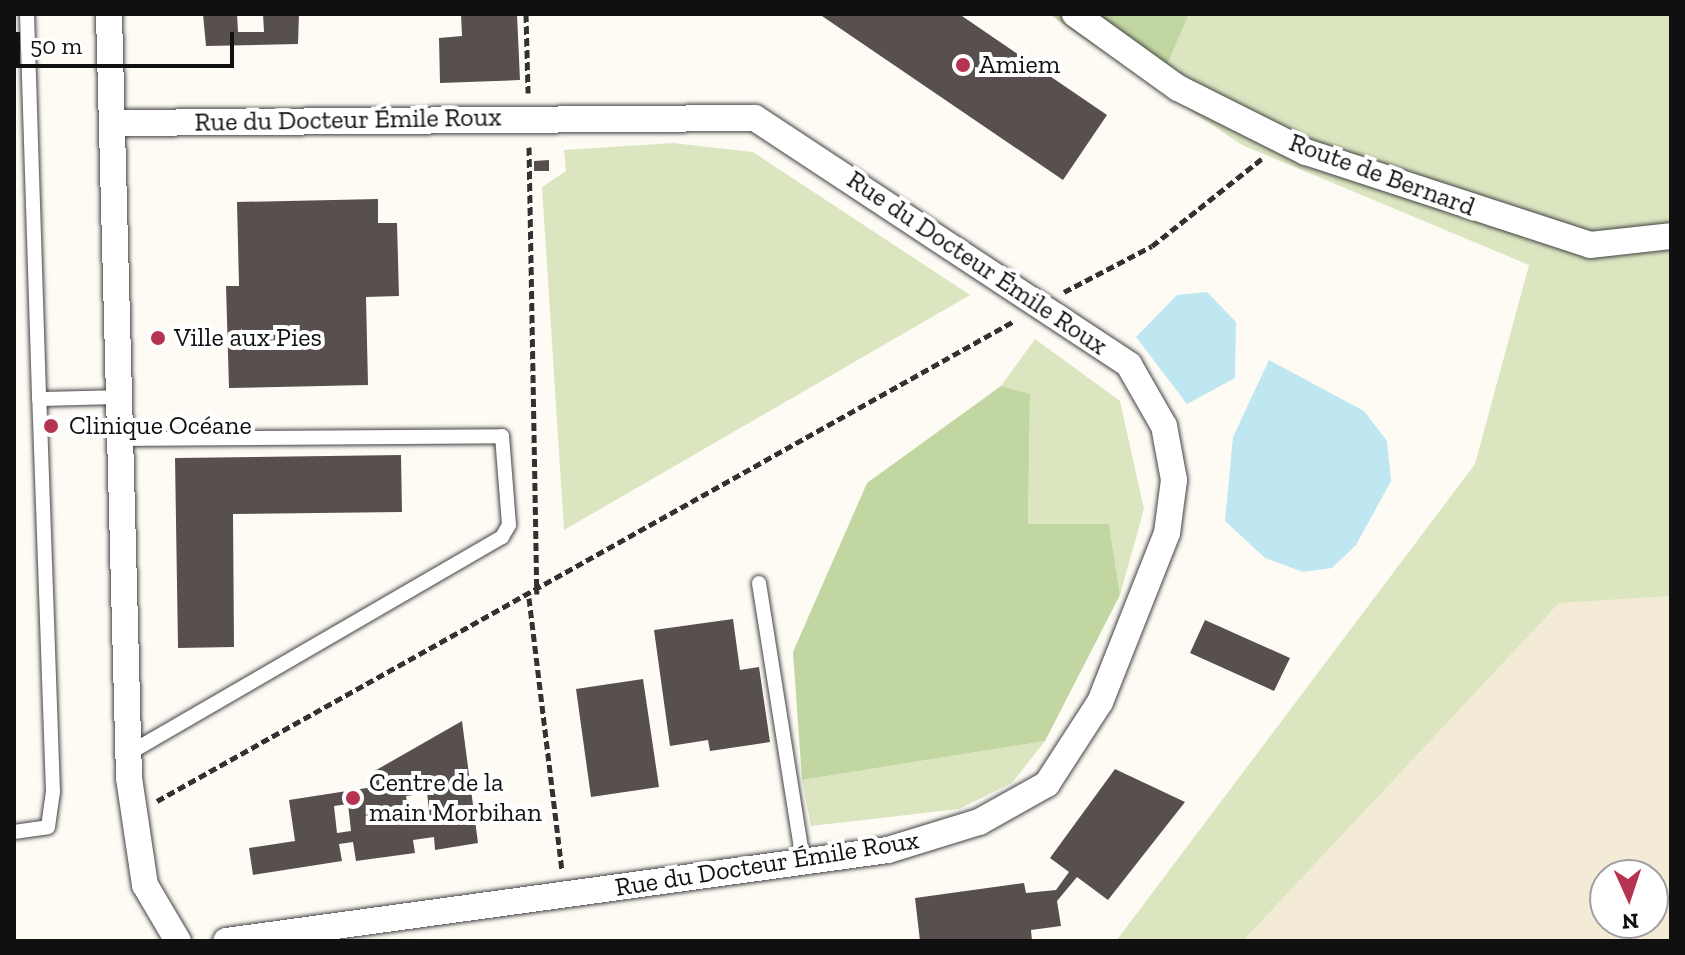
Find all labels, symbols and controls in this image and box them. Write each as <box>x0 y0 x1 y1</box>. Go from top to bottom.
scale bar <box>20 16 238 66</box>
text: 50 m <box>30 31 82 60</box>
place label: Amiem <box>979 49 1060 81</box>
marker: Amiem <box>954 56 972 74</box>
street label: Rue du Docteur Émile Roux <box>194 102 502 138</box>
street label: Route de Bernard <box>1285 127 1479 223</box>
street label: Rue du Docteur Émile Roux <box>841 164 1113 362</box>
place label: Ville aux Pies <box>174 322 322 354</box>
marker: Ville aux Pies <box>149 329 167 347</box>
place label: Clinique Océane <box>69 410 252 442</box>
marker: Clinique Océane <box>40 415 62 437</box>
place label: Centre de la main Morbihan <box>369 767 542 828</box>
marker: Centre de la main Morbihan <box>344 789 362 807</box>
street label: Rue du Docteur Émile Roux <box>613 825 921 903</box>
north arrow <box>1589 859 1669 939</box>
text: N <box>1621 908 1639 935</box>

